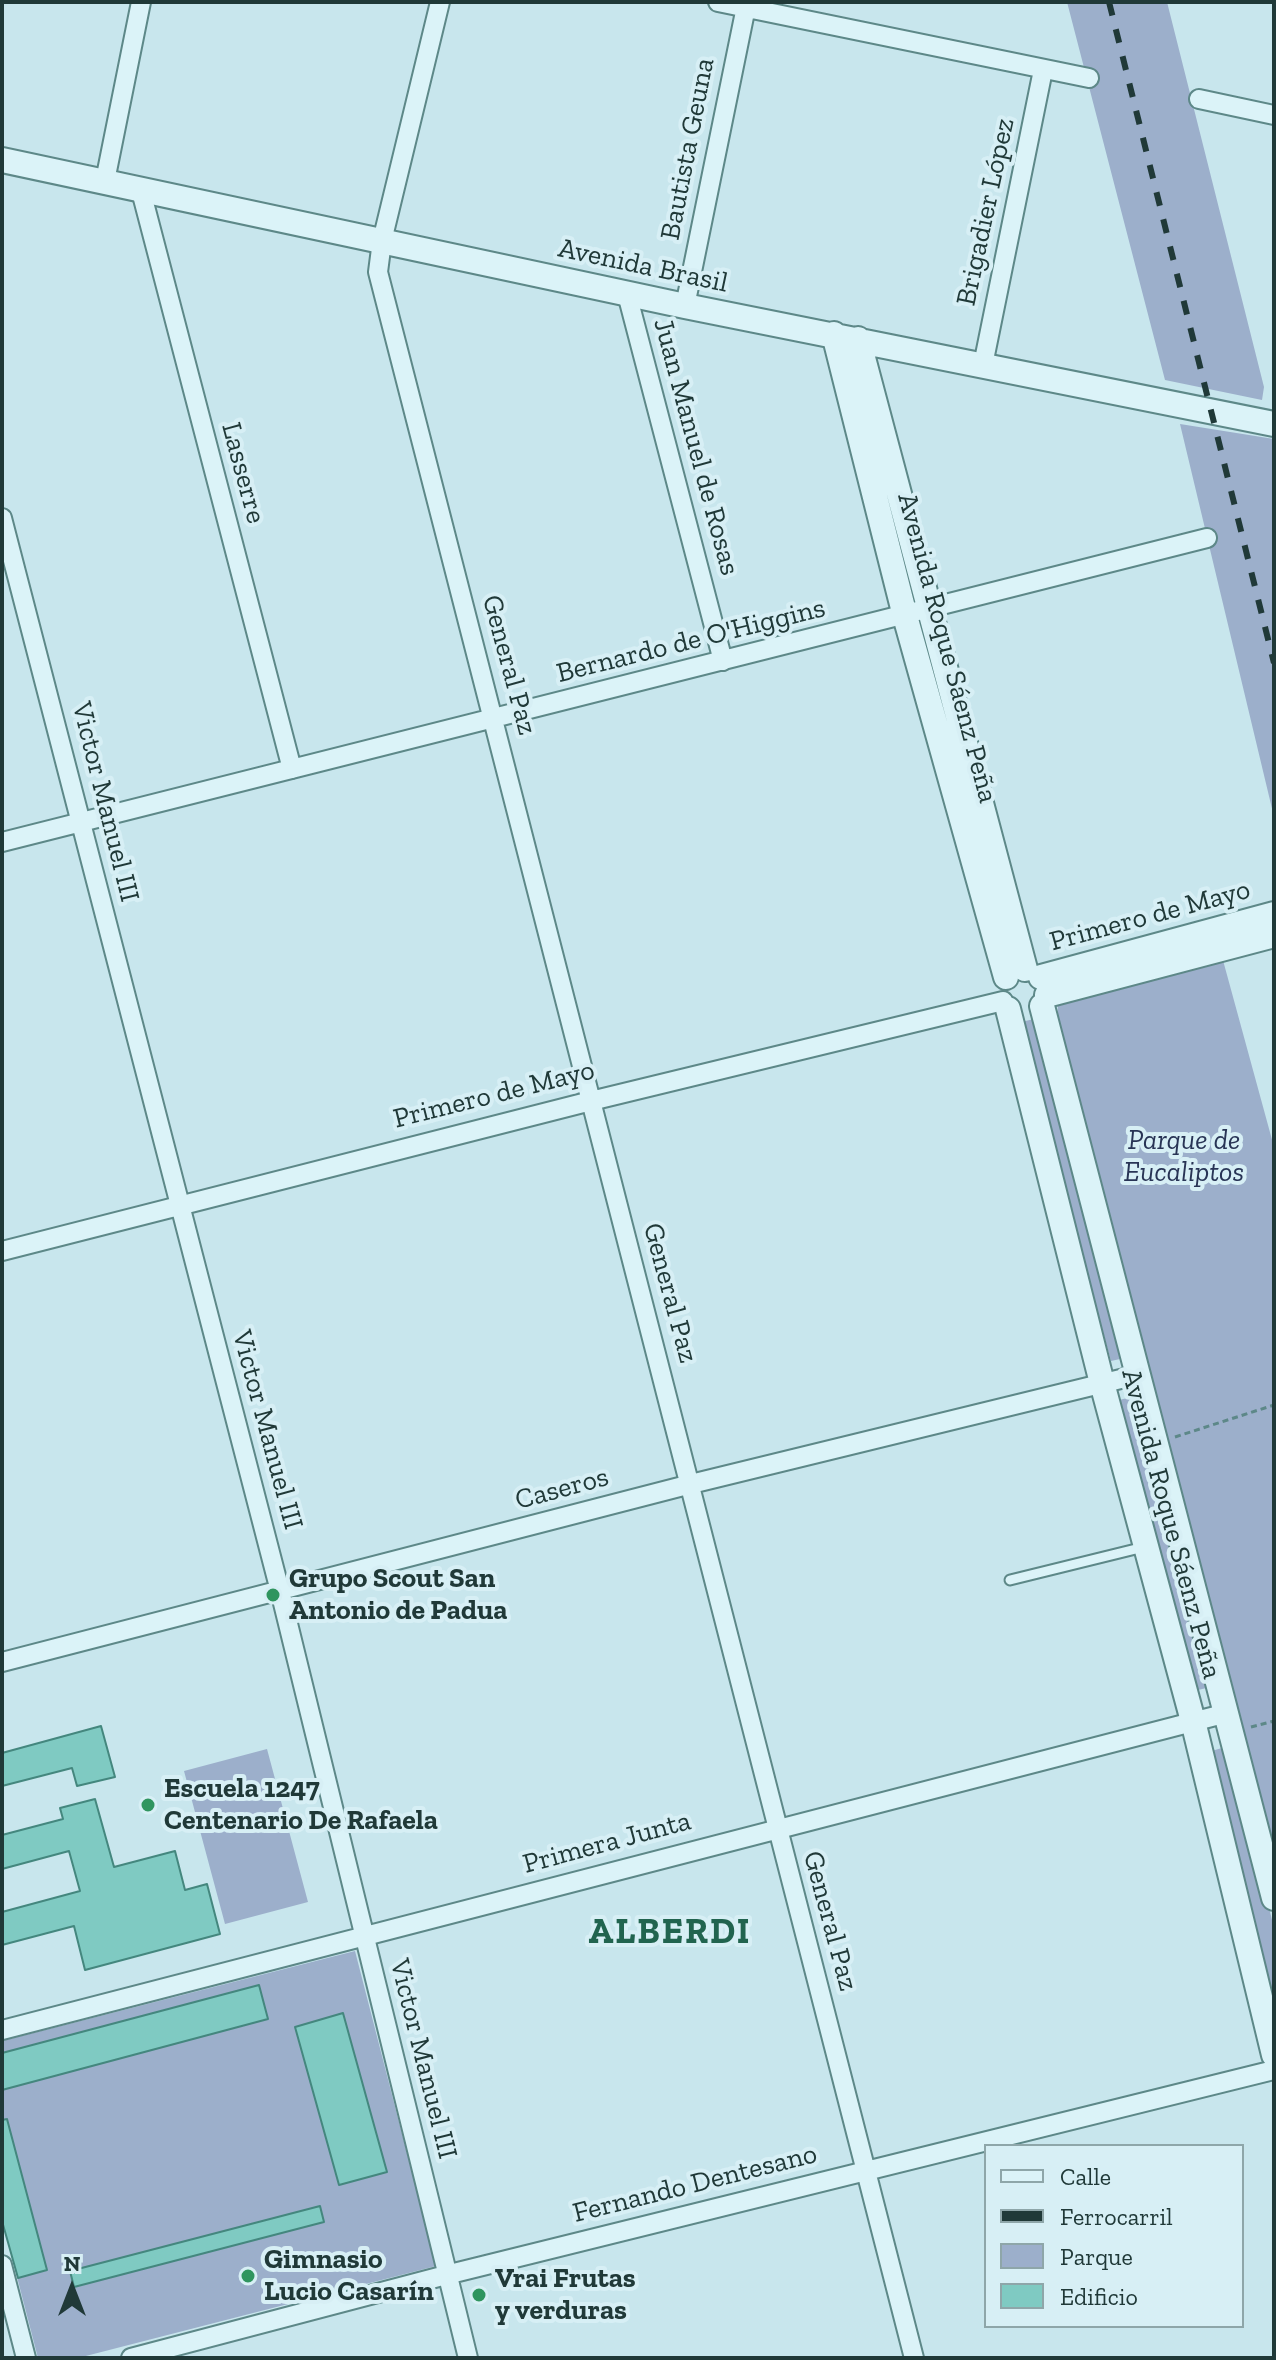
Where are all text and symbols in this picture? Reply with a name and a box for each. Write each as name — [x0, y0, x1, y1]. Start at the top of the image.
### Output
street label: Bautista Geuna — [654, 55, 722, 243]
street label: Brigadier López — [950, 115, 1022, 309]
street label: Avenida Brasil — [555, 232, 731, 300]
street label: Juan Manuel de Rosas — [646, 315, 746, 579]
street label: Lasserre — [213, 419, 273, 527]
street label: Avenida Roque Sáenz Peña — [889, 489, 1005, 807]
street label: General Paz — [474, 591, 544, 739]
street label: Bernardo de O'Higgins — [553, 591, 829, 691]
street label: Victor Manuel III — [64, 699, 146, 905]
street label: Primero de Mayo — [1046, 873, 1254, 959]
street label: Primero de Mayo — [390, 1054, 598, 1136]
park label: Parque de Eucaliptos — [1124, 1124, 1244, 1190]
street label: General Paz — [635, 1219, 705, 1367]
street label: Victor Manuel III — [224, 1327, 310, 1533]
street label: Avenida Roque Sáenz Peña — [1113, 1365, 1229, 1683]
street label: Caseros — [512, 1460, 612, 1518]
place label: Grupo Scout San Antonio de Padua — [289, 1562, 507, 1628]
marker: Grupo Scout San Antonio de Padua — [264, 1586, 282, 1604]
place label: Escuela 1247 Centenario De Rafaela — [164, 1772, 438, 1838]
marker: Escuela 1247 Centenario De Rafaela — [139, 1796, 157, 1814]
street label: Primera Junta — [519, 1804, 695, 1882]
street label: General Paz — [795, 1847, 865, 1995]
district label: ALBERDI — [589, 1911, 751, 1955]
street label: Victor Manuel III — [382, 1956, 464, 2162]
street label: Fernando Dentesano — [569, 2137, 821, 2231]
legend — [984, 2144, 1244, 2328]
text: Calle — [1060, 2162, 1111, 2191]
text: Ferrocarril — [1060, 2202, 1173, 2231]
text: Parque — [1060, 2242, 1133, 2271]
place label: Gimnasio Lucio Casarín — [264, 2243, 434, 2309]
north arrow — [32, 2248, 112, 2328]
text: N — [64, 2250, 80, 2277]
place label: Vrai Frutas y verduras — [495, 2262, 636, 2328]
marker: Gimnasio Lucio Casarín — [239, 2267, 257, 2285]
text: Edificio — [1060, 2282, 1138, 2311]
marker: Vrai Frutas y verduras — [470, 2286, 488, 2304]

